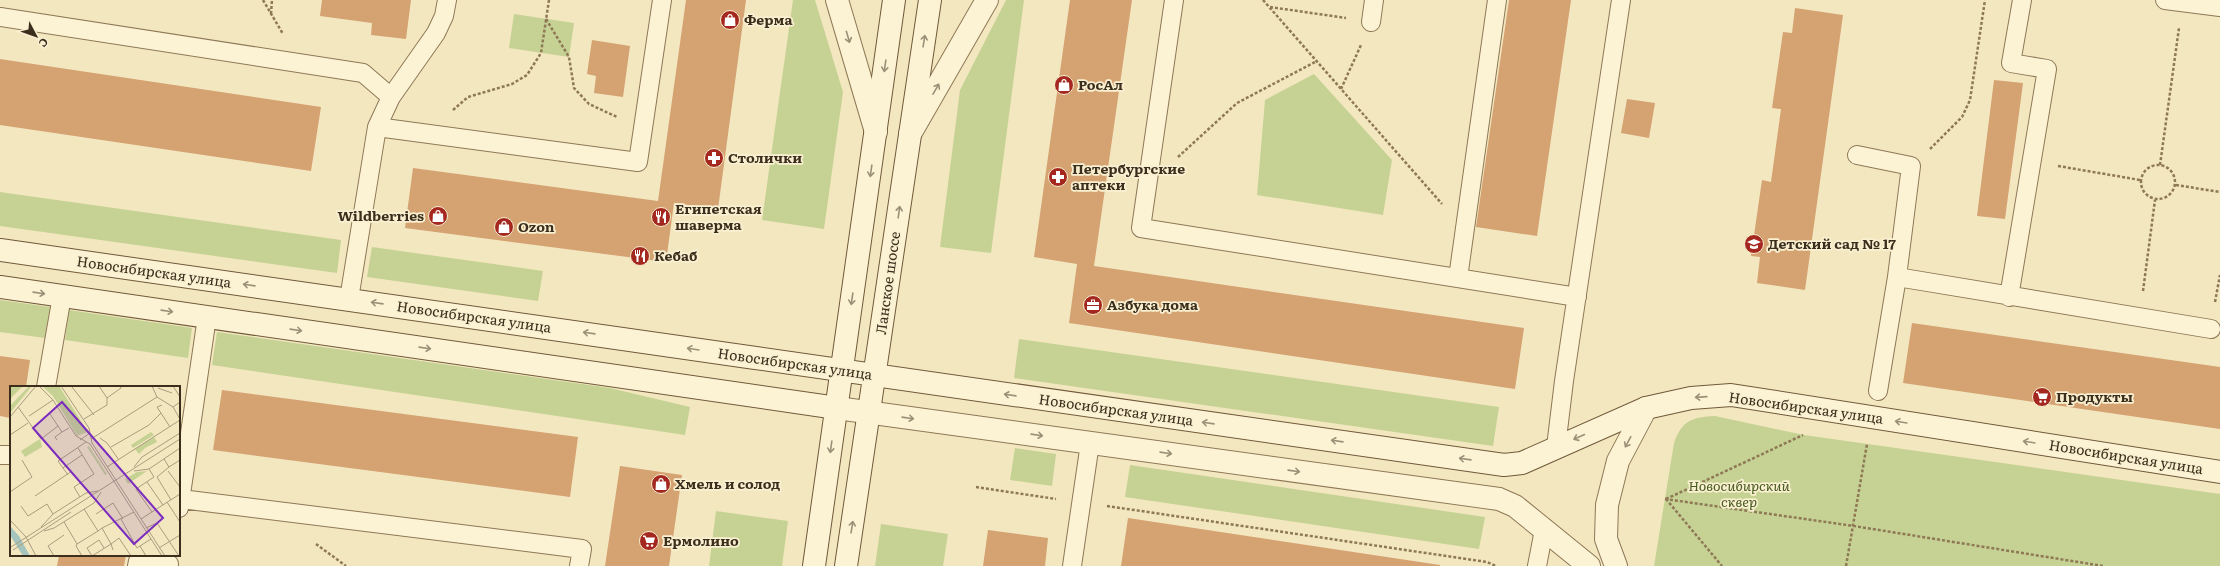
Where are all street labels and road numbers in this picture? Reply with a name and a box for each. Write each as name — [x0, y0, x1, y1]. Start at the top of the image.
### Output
street label: Ланское шоссе — [870, 230, 904, 336]
street label: Новосибирская улица — [76, 250, 233, 292]
street label: Новосибирская улица — [396, 295, 553, 337]
street label: Новосибирская улица — [717, 342, 874, 384]
street label: Новосибирская улица — [1728, 386, 1885, 428]
street label: Новосибирская улица — [1038, 388, 1195, 430]
street label: Новосибирская улица — [2048, 434, 2205, 478]

